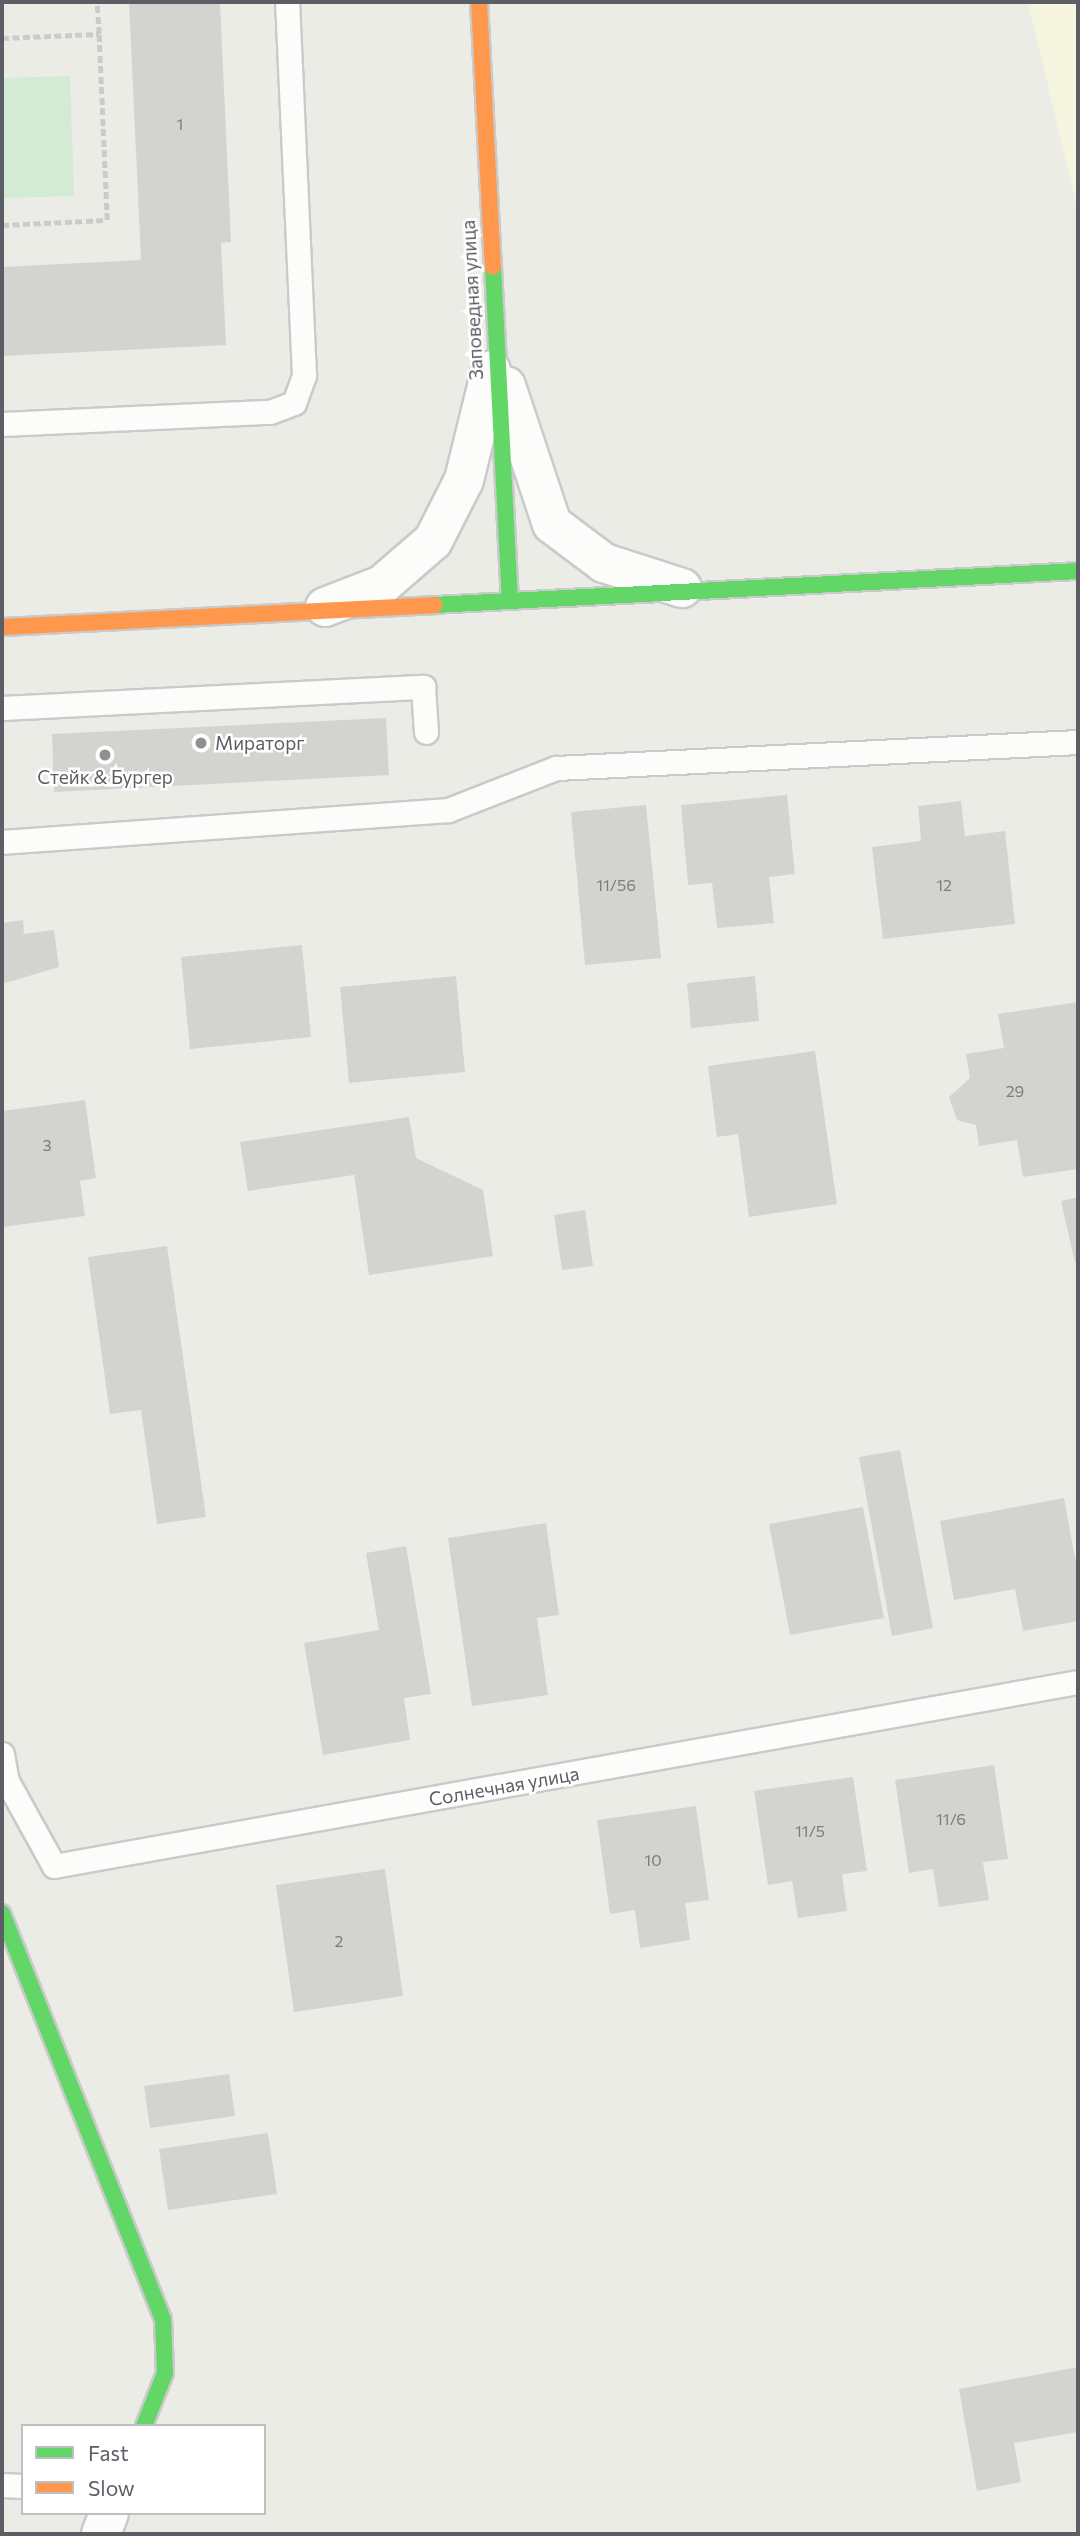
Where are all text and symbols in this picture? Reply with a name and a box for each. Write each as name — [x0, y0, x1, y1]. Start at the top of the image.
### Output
house number: 1 — [177, 114, 183, 134]
street label: Заповедная улица — [456, 219, 488, 381]
place label: Мираторг — [215, 732, 305, 754]
marker: Мираторг — [193, 735, 209, 751]
marker: Стейк & Бургер — [97, 747, 113, 763]
place label: Стейк & Бургер — [37, 766, 173, 788]
house number: 11/56 — [596, 875, 636, 895]
house number: 12 — [936, 875, 952, 895]
house number: 29 — [1006, 1081, 1024, 1101]
house number: 3 — [42, 1135, 52, 1155]
street label: Солнечная улица — [427, 1762, 581, 1810]
house number: 11/6 — [936, 1809, 966, 1829]
house number: 11/5 — [795, 1821, 825, 1841]
house number: 10 — [644, 1850, 662, 1870]
house number: 2 — [335, 1931, 343, 1951]
legend — [21, 2424, 266, 2515]
text: Fast — [88, 2440, 129, 2465]
text: Slow — [88, 2475, 135, 2500]

